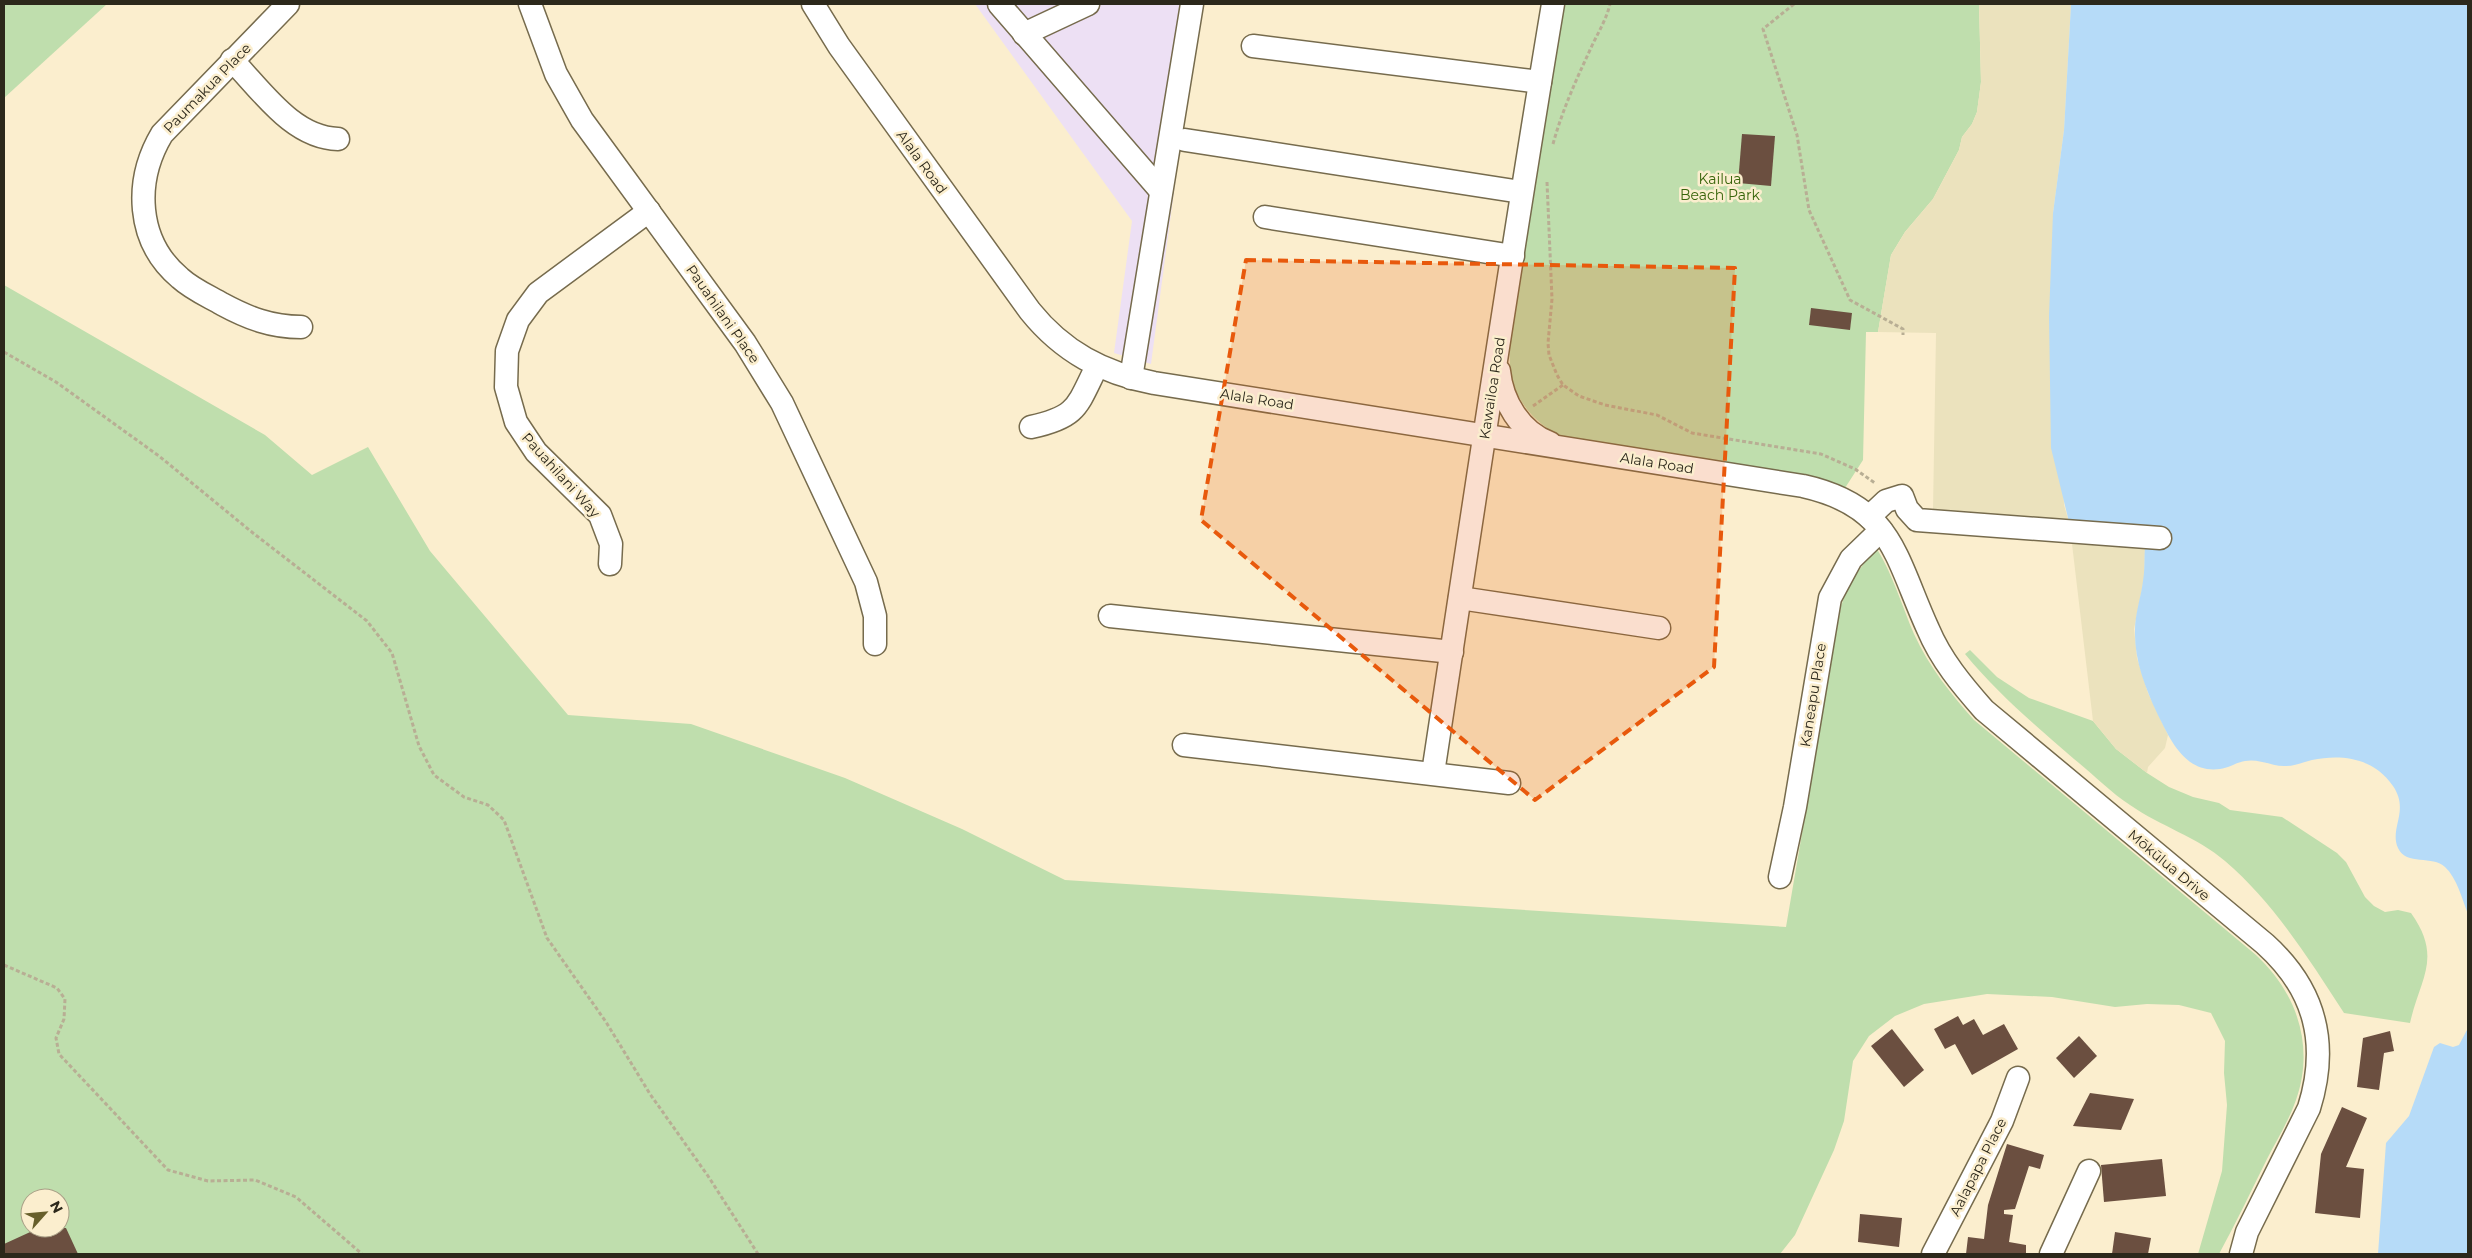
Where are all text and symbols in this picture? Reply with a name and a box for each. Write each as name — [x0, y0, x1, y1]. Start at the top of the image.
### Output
street label: Paumakua Place — [159, 39, 255, 137]
street label: Alala Road — [893, 127, 951, 197]
park label: Kailua Beach Park — [1680, 170, 1761, 204]
street label: Pauahilani Place — [682, 261, 764, 367]
street label: Kawailoa Road — [1475, 336, 1509, 440]
street label: Alala Road — [1219, 384, 1295, 414]
street label: Pauahilani Way — [518, 429, 604, 522]
street label: Alala Road — [1619, 448, 1695, 478]
street label: Kaneapu Place — [1796, 642, 1830, 748]
street label: Mōkūlua Drive — [2124, 825, 2214, 905]
street label: Aalapapa Place — [1946, 1115, 2010, 1219]
north arrow — [20, 1188, 70, 1238]
text: N — [46, 1198, 67, 1216]

